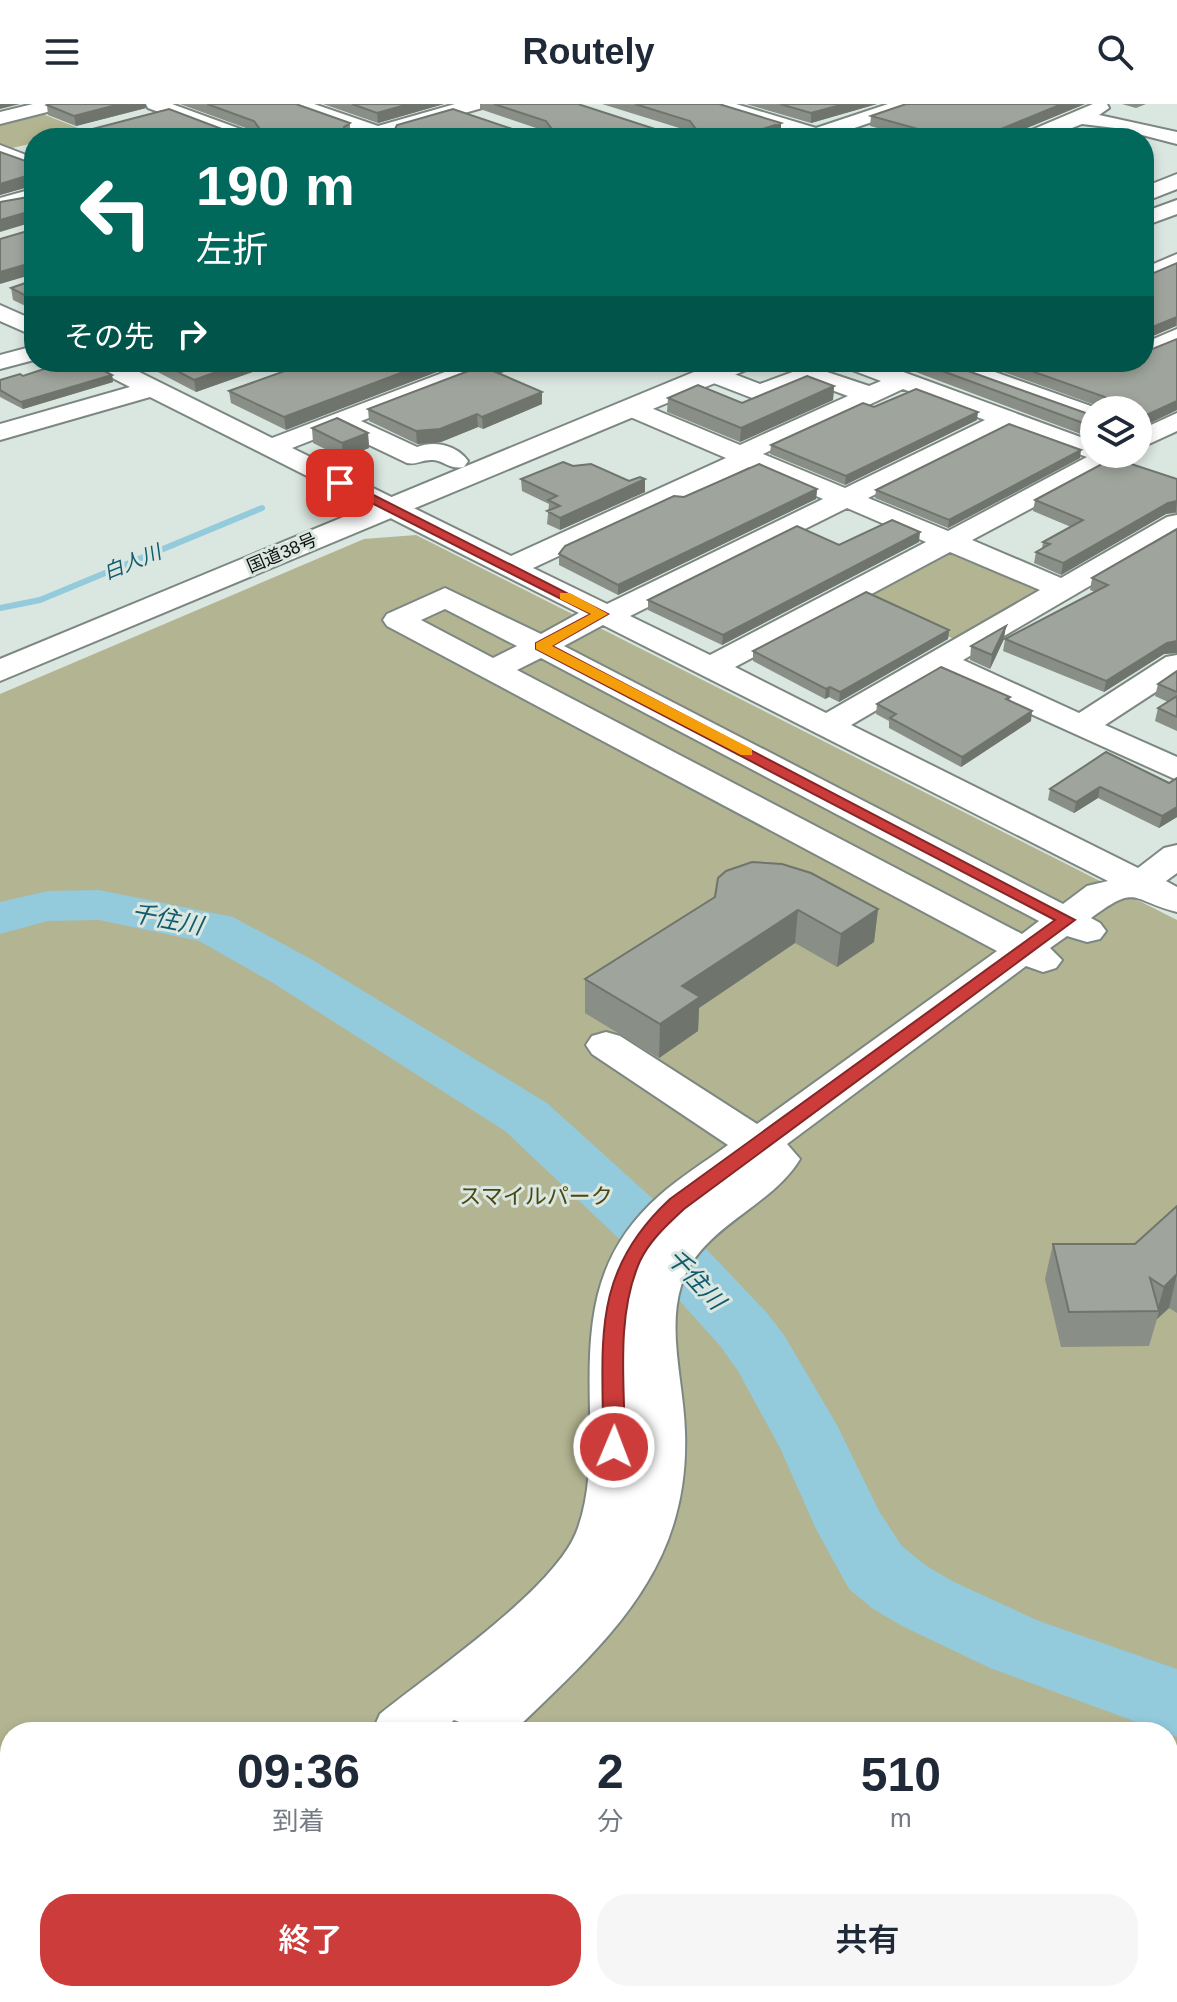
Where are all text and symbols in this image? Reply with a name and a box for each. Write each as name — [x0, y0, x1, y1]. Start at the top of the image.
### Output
icon: menu — [40, 30, 84, 74]
icon: search — [1093, 30, 1137, 74]
text: Routely — [522, 31, 655, 72]
text: 190 m — [196, 154, 355, 217]
icon: left — [64, 160, 168, 264]
text: 左折 — [196, 229, 268, 270]
icon: right — [170, 312, 214, 356]
text: その先 — [64, 320, 154, 353]
map controls — [1080, 396, 1152, 468]
button: layers — [1080, 396, 1152, 468]
pin — [306, 449, 374, 517]
icon: arrive — [318, 461, 362, 505]
street label: 国道38号 — [244, 529, 320, 577]
water label: 白人川 — [100, 540, 166, 583]
water label: 千住川 — [129, 899, 208, 940]
park label: スマイルパーク — [459, 1184, 613, 1209]
water label: 千住川 — [662, 1243, 732, 1317]
position arrow — [572, 1405, 656, 1489]
text: 09:36 — [237, 1745, 360, 1798]
text: 2 — [597, 1745, 624, 1798]
text: 510 — [861, 1748, 941, 1801]
text: m — [890, 1803, 912, 1833]
text: 到着 — [272, 1806, 325, 1836]
text: 分 — [597, 1806, 623, 1836]
button: 終了 — [40, 1894, 581, 1986]
button: 共有 — [597, 1894, 1138, 1986]

